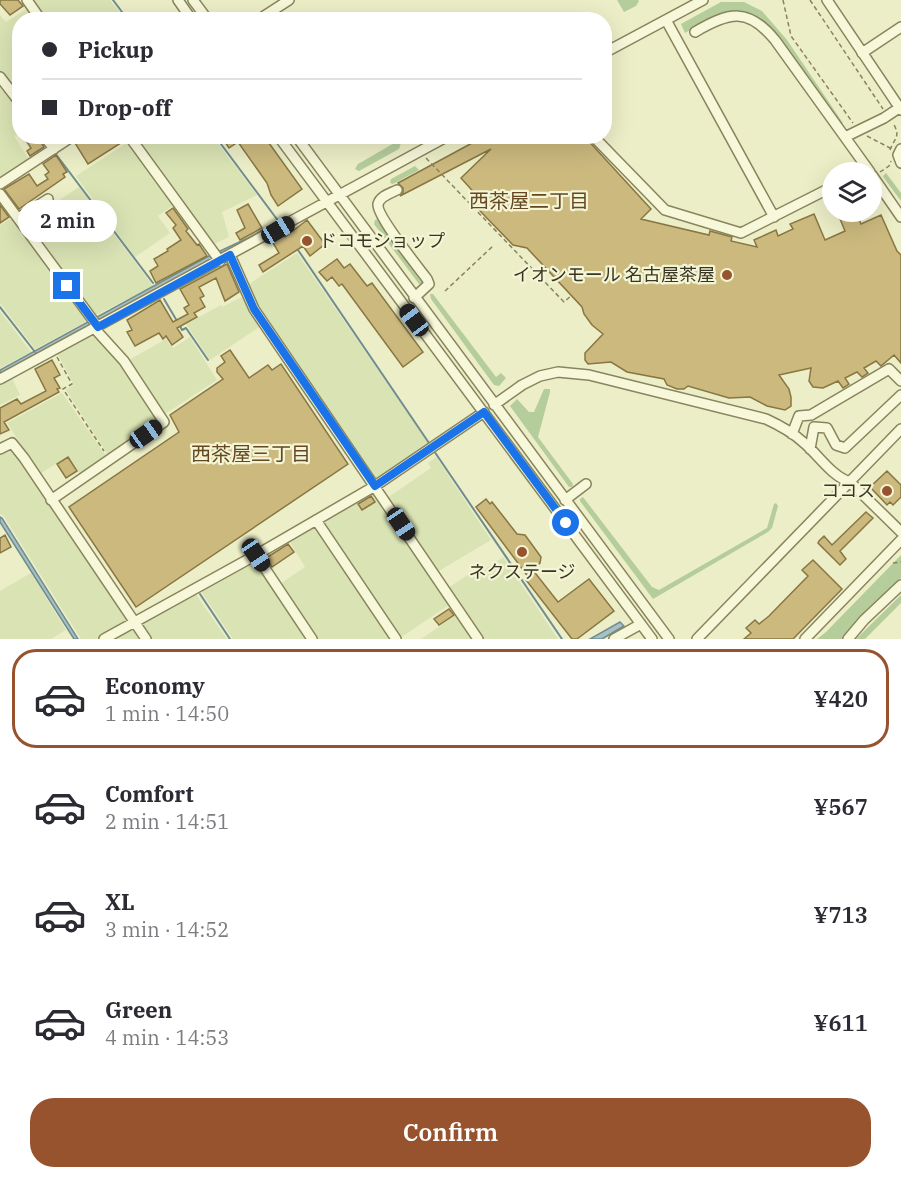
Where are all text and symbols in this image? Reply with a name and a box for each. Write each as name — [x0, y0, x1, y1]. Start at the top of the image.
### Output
text: Pickup — [78, 35, 154, 64]
text: Drop-off — [78, 93, 172, 122]
map controls — [822, 162, 882, 222]
button: layers — [822, 162, 882, 222]
district label: 西茶屋二丁目 — [469, 187, 589, 214]
callout: 2 min — [17, 199, 116, 241]
text: 2 min — [40, 207, 95, 234]
car — [258, 213, 298, 247]
place label: ドコモショップ — [319, 229, 445, 252]
marker: ドコモショップ — [300, 234, 314, 248]
place label: イオンモール 名古屋茶屋 — [513, 263, 715, 286]
marker: イオンモール 名古屋茶屋 — [720, 268, 734, 282]
route end — [53, 272, 80, 299]
car — [396, 300, 432, 340]
car — [126, 416, 166, 452]
district label: 西茶屋三丁目 — [191, 440, 311, 467]
place label: ココス — [821, 479, 875, 502]
marker: ココス — [880, 484, 894, 498]
car — [383, 504, 419, 544]
route start — [552, 509, 579, 536]
car — [238, 535, 274, 575]
marker: ネクステージ — [515, 545, 529, 559]
place label: ネクステージ — [468, 560, 576, 583]
text: Economy — [105, 671, 205, 700]
icon: car — [33, 672, 87, 726]
text: ¥420 — [814, 684, 868, 713]
text: 1 min · 14:50 — [105, 700, 229, 727]
text: Comfort — [105, 779, 194, 808]
icon: car — [33, 780, 87, 834]
text: ¥567 — [814, 792, 868, 821]
text: 2 min · 14:51 — [105, 808, 229, 835]
text: XL — [105, 887, 135, 916]
icon: car — [33, 888, 87, 942]
text: ¥713 — [814, 900, 868, 929]
text: 3 min · 14:52 — [105, 916, 229, 943]
text: Green — [105, 995, 172, 1024]
icon: car — [33, 996, 87, 1050]
text: ¥611 — [814, 1008, 868, 1037]
text: 4 min · 14:53 — [105, 1024, 229, 1051]
button: Confirm — [30, 1098, 871, 1167]

